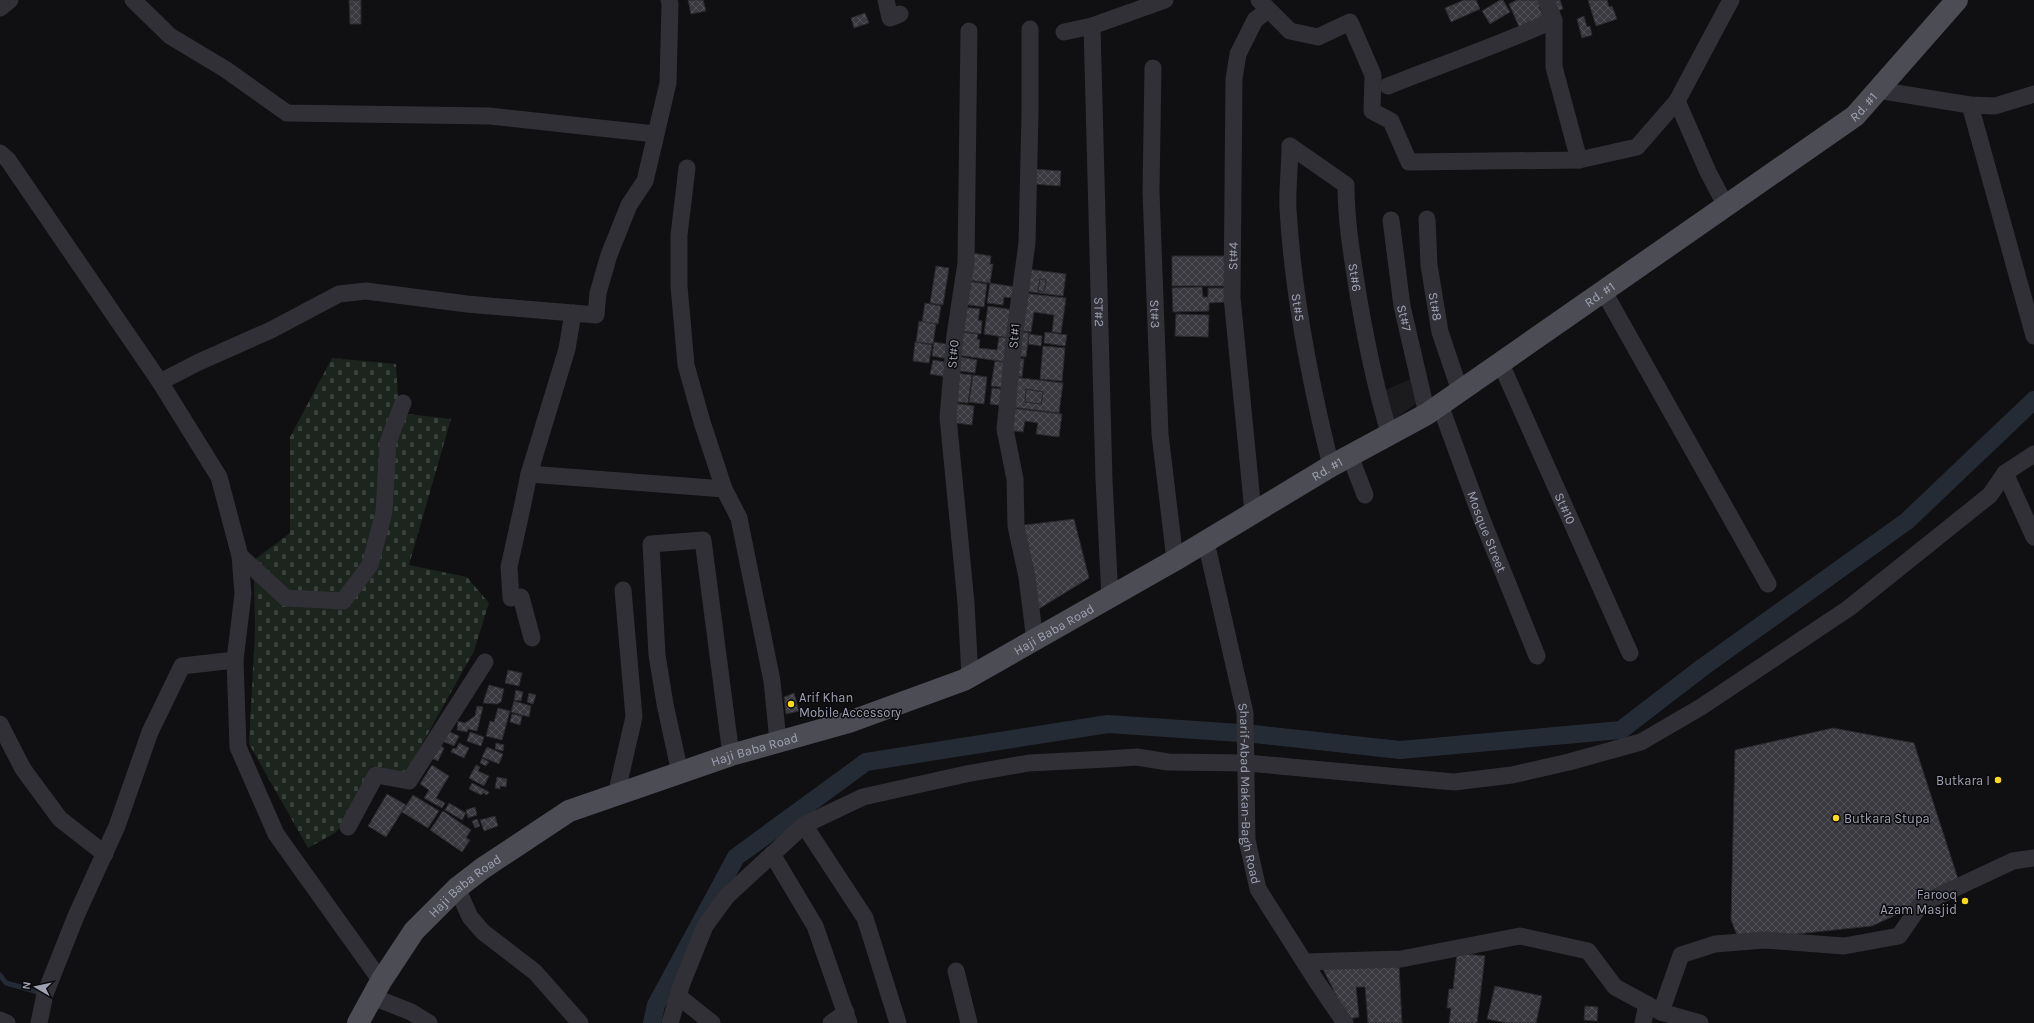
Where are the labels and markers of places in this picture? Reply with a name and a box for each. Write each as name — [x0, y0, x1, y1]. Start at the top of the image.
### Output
place label: Arif Khan Mobile Accessory — [799, 690, 901, 720]
marker: Arif Khan Mobile Accessory — [786, 699, 796, 709]
place label: Butkara I — [1936, 773, 1990, 788]
marker: Butkara I — [1993, 775, 2003, 785]
place label: Butkara Stupa — [1844, 811, 1930, 826]
marker: Butkara Stupa — [1831, 813, 1841, 823]
place label: Farooq Azam Masjid — [1880, 887, 1957, 917]
marker: Farooq Azam Masjid — [1960, 896, 1970, 906]

